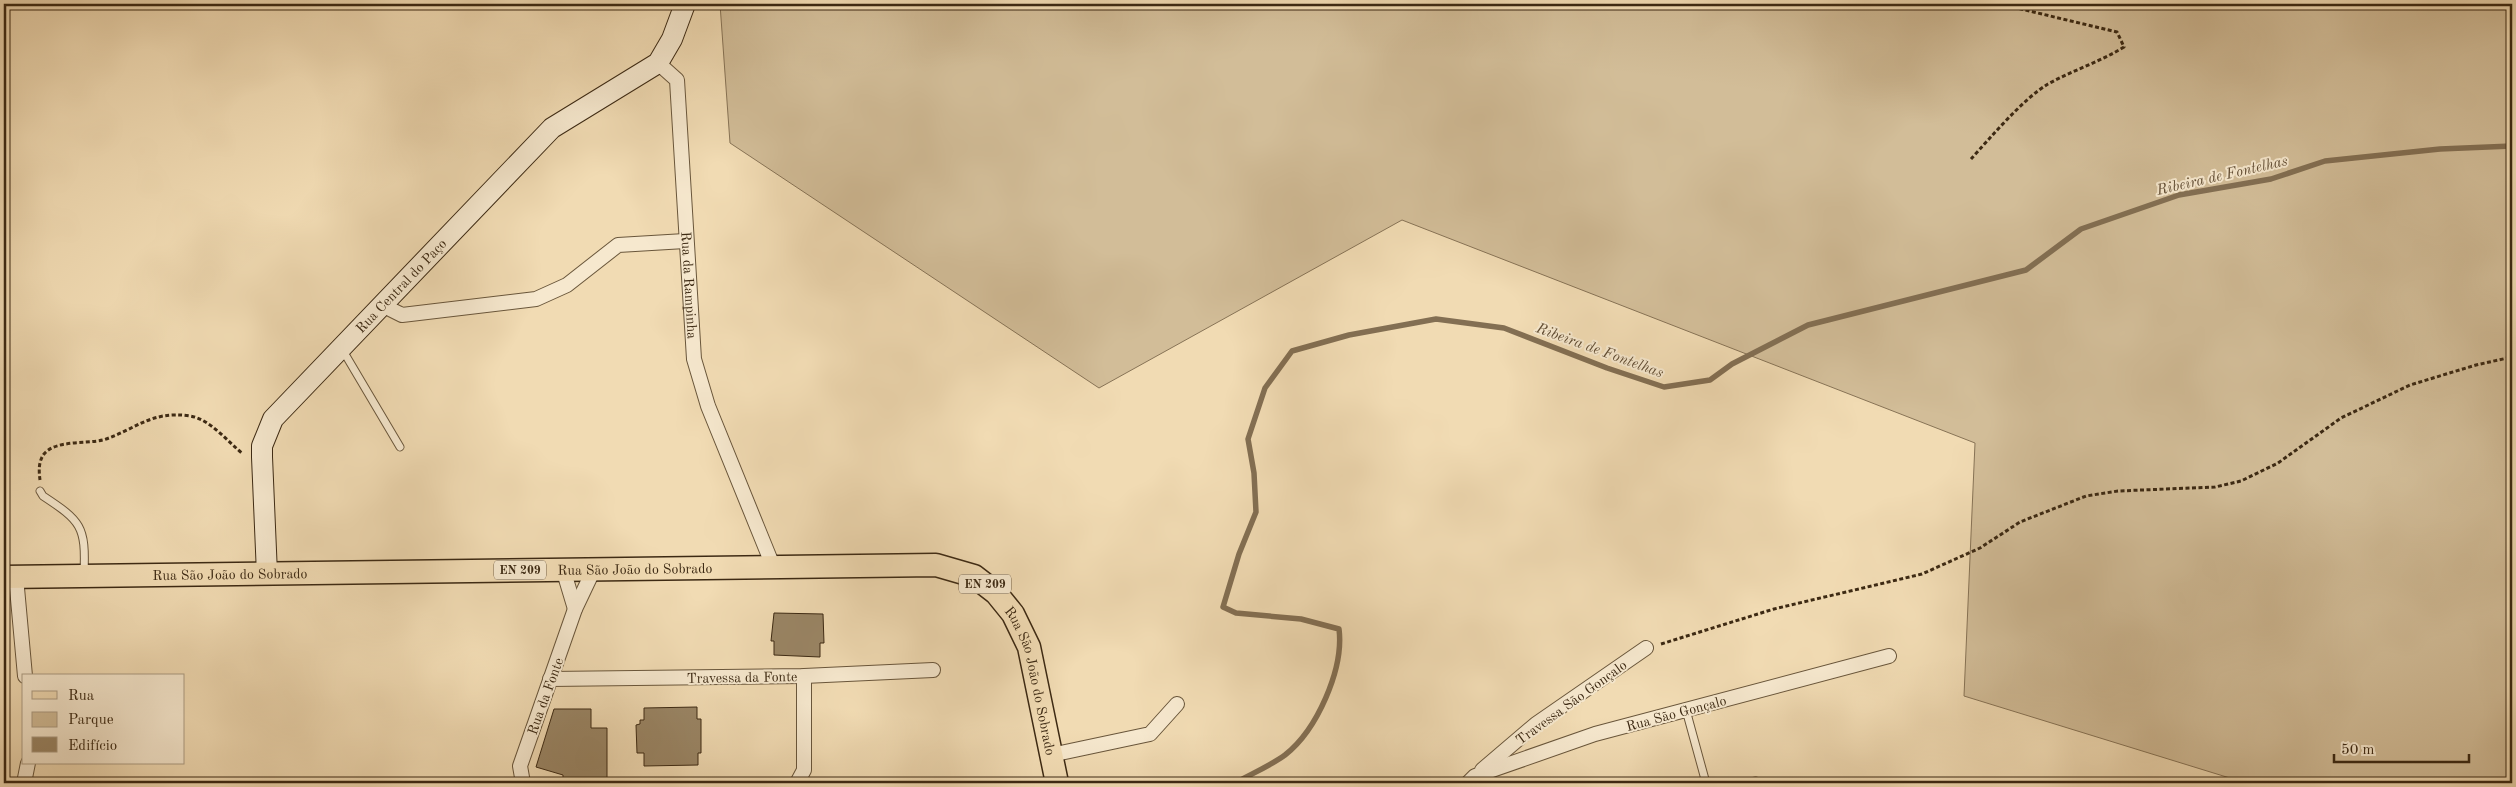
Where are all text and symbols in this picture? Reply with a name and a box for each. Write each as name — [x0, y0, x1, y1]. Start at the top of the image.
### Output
water label: Ribeira de Fontelhas — [2154, 154, 2289, 199]
street label: Rua da Rampinha — [678, 231, 699, 339]
street label: Rua Central do Paço — [354, 237, 450, 336]
water label: Ribeira de Fontelhas — [1533, 321, 1665, 381]
road number: EN 209 — [494, 560, 546, 580]
street label: Rua São João do Sobrado — [557, 562, 713, 578]
street label: Rua São João do Sobrado — [152, 567, 308, 583]
road number: EN 209 — [959, 574, 1011, 594]
street label: Rua São João do Sobrado — [1002, 604, 1057, 757]
street label: Rua da Fonte — [526, 656, 566, 737]
street label: Travessa São Gonçalo — [1514, 658, 1630, 748]
street label: Travessa da Fonte — [686, 670, 798, 686]
legend — [22, 674, 185, 764]
text: Rua — [68, 689, 95, 704]
street label: Rua São Gonçalo — [1625, 694, 1728, 734]
text: Parque — [68, 713, 114, 728]
scale bar — [2334, 732, 2468, 764]
text: Edifício — [68, 739, 117, 754]
text: 50 m — [2341, 743, 2375, 758]

